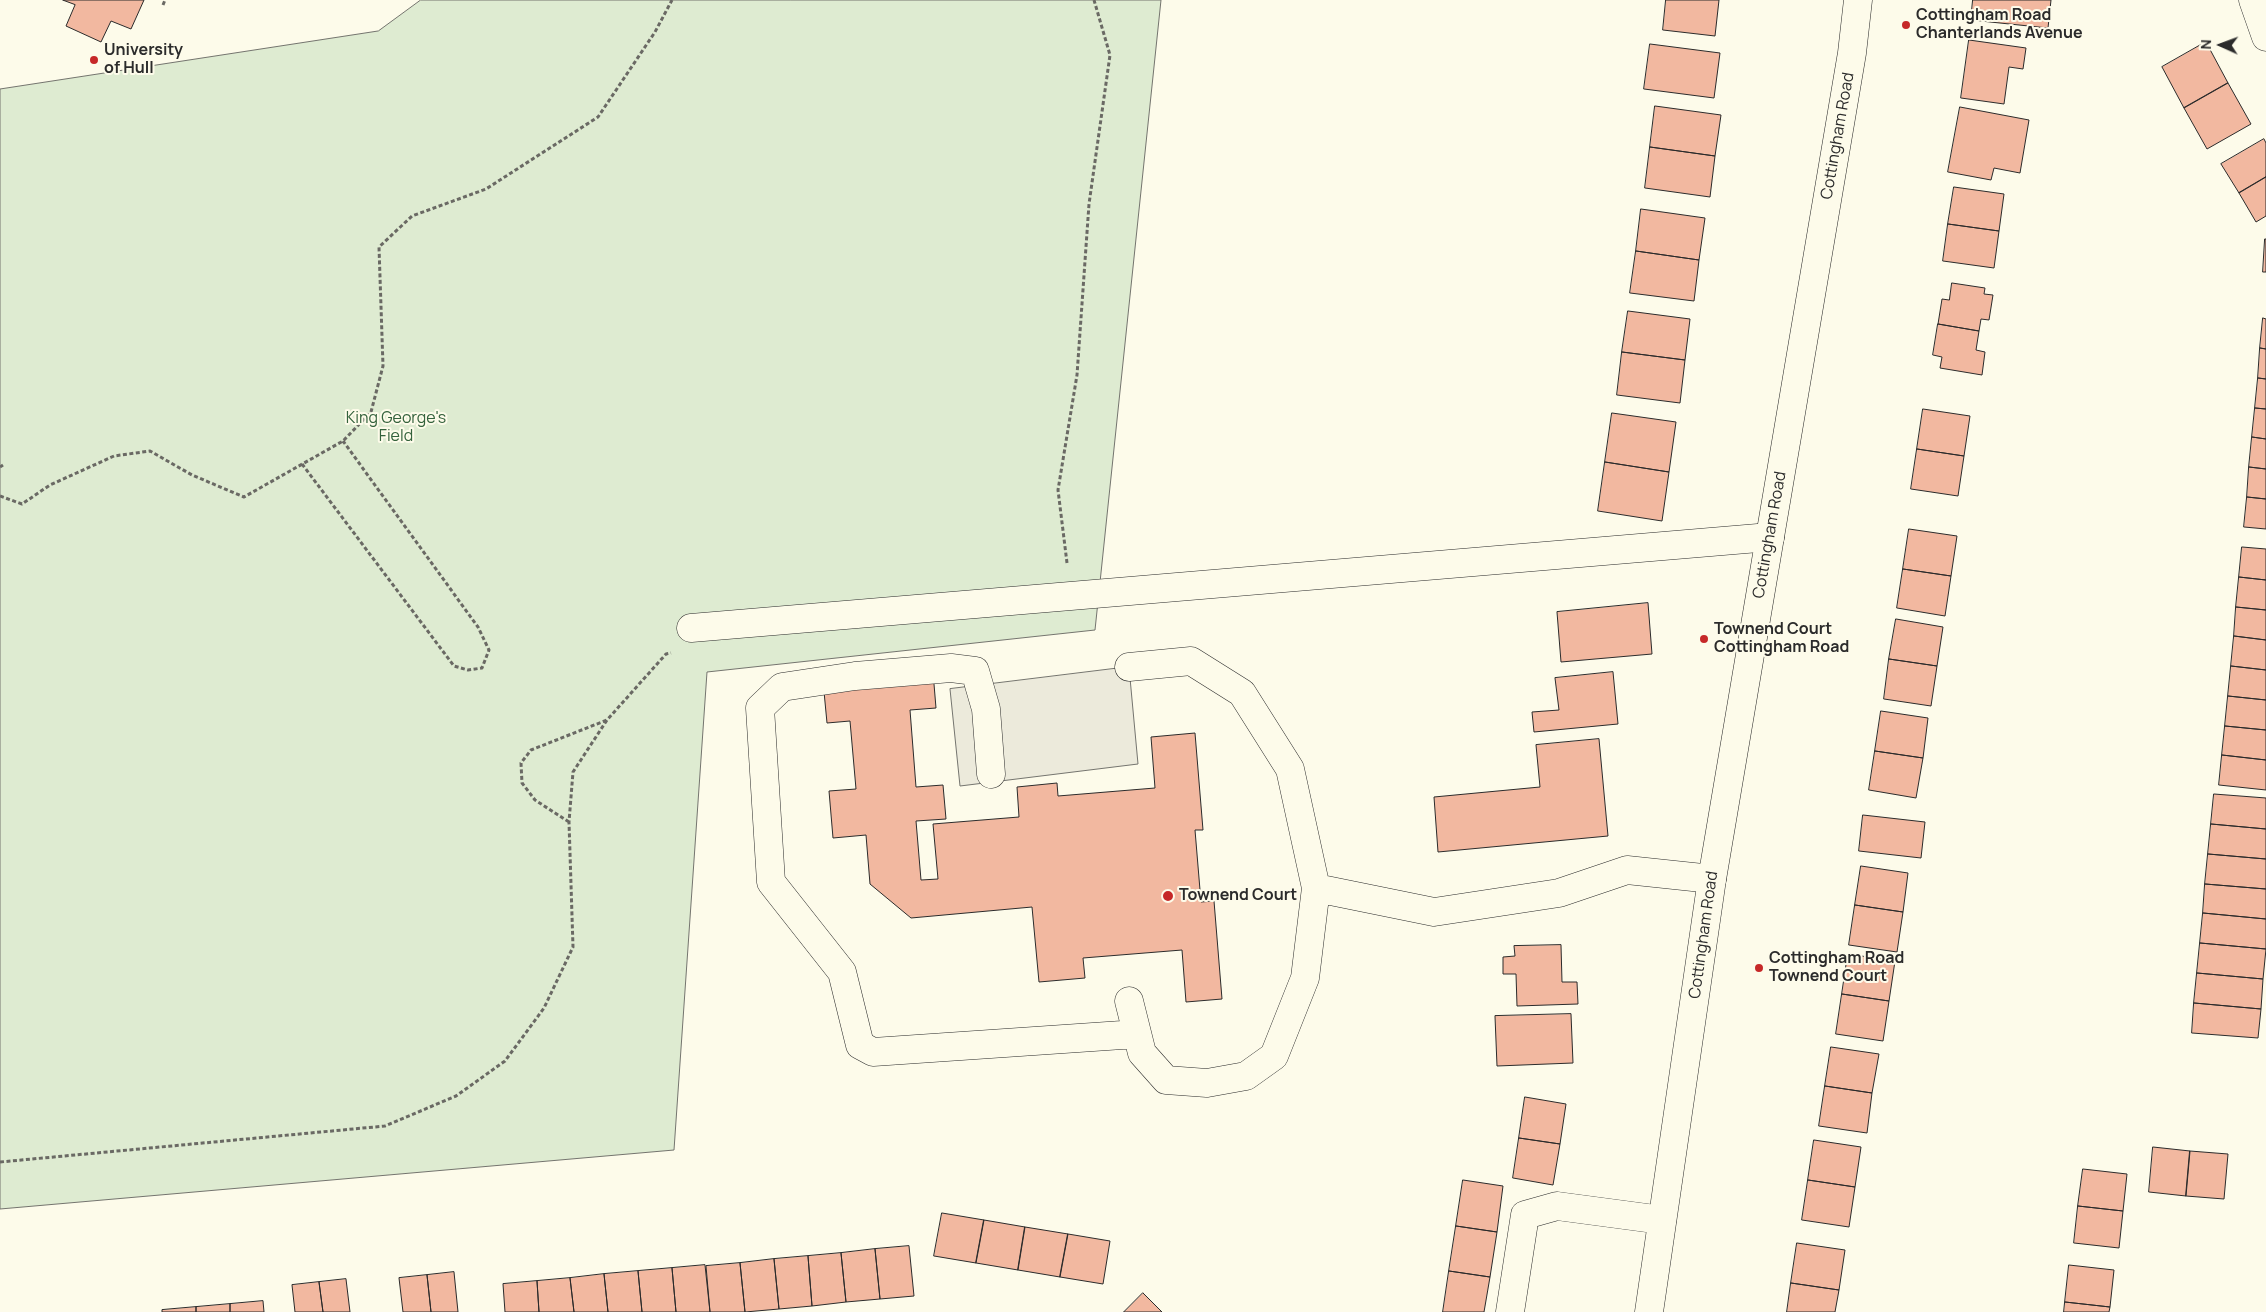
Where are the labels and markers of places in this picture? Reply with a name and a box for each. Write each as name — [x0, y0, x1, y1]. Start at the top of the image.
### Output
place label: Cottingham Road Chanterlands Avenue — [1916, 6, 2083, 44]
marker: Cottingham Road Chanterlands Avenue — [1900, 19, 1912, 31]
place label: University of Hull — [104, 41, 183, 79]
marker: University of Hull — [88, 54, 100, 66]
place label: Townend Court Cottingham Road — [1714, 620, 1849, 658]
marker: Townend Court Cottingham Road — [1698, 633, 1710, 645]
place label: Townend Court — [1179, 886, 1297, 906]
marker: Townend Court — [1161, 889, 1175, 903]
place label: Cottingham Road Townend Court — [1769, 949, 1904, 987]
marker: Cottingham Road Townend Court — [1753, 962, 1765, 974]

